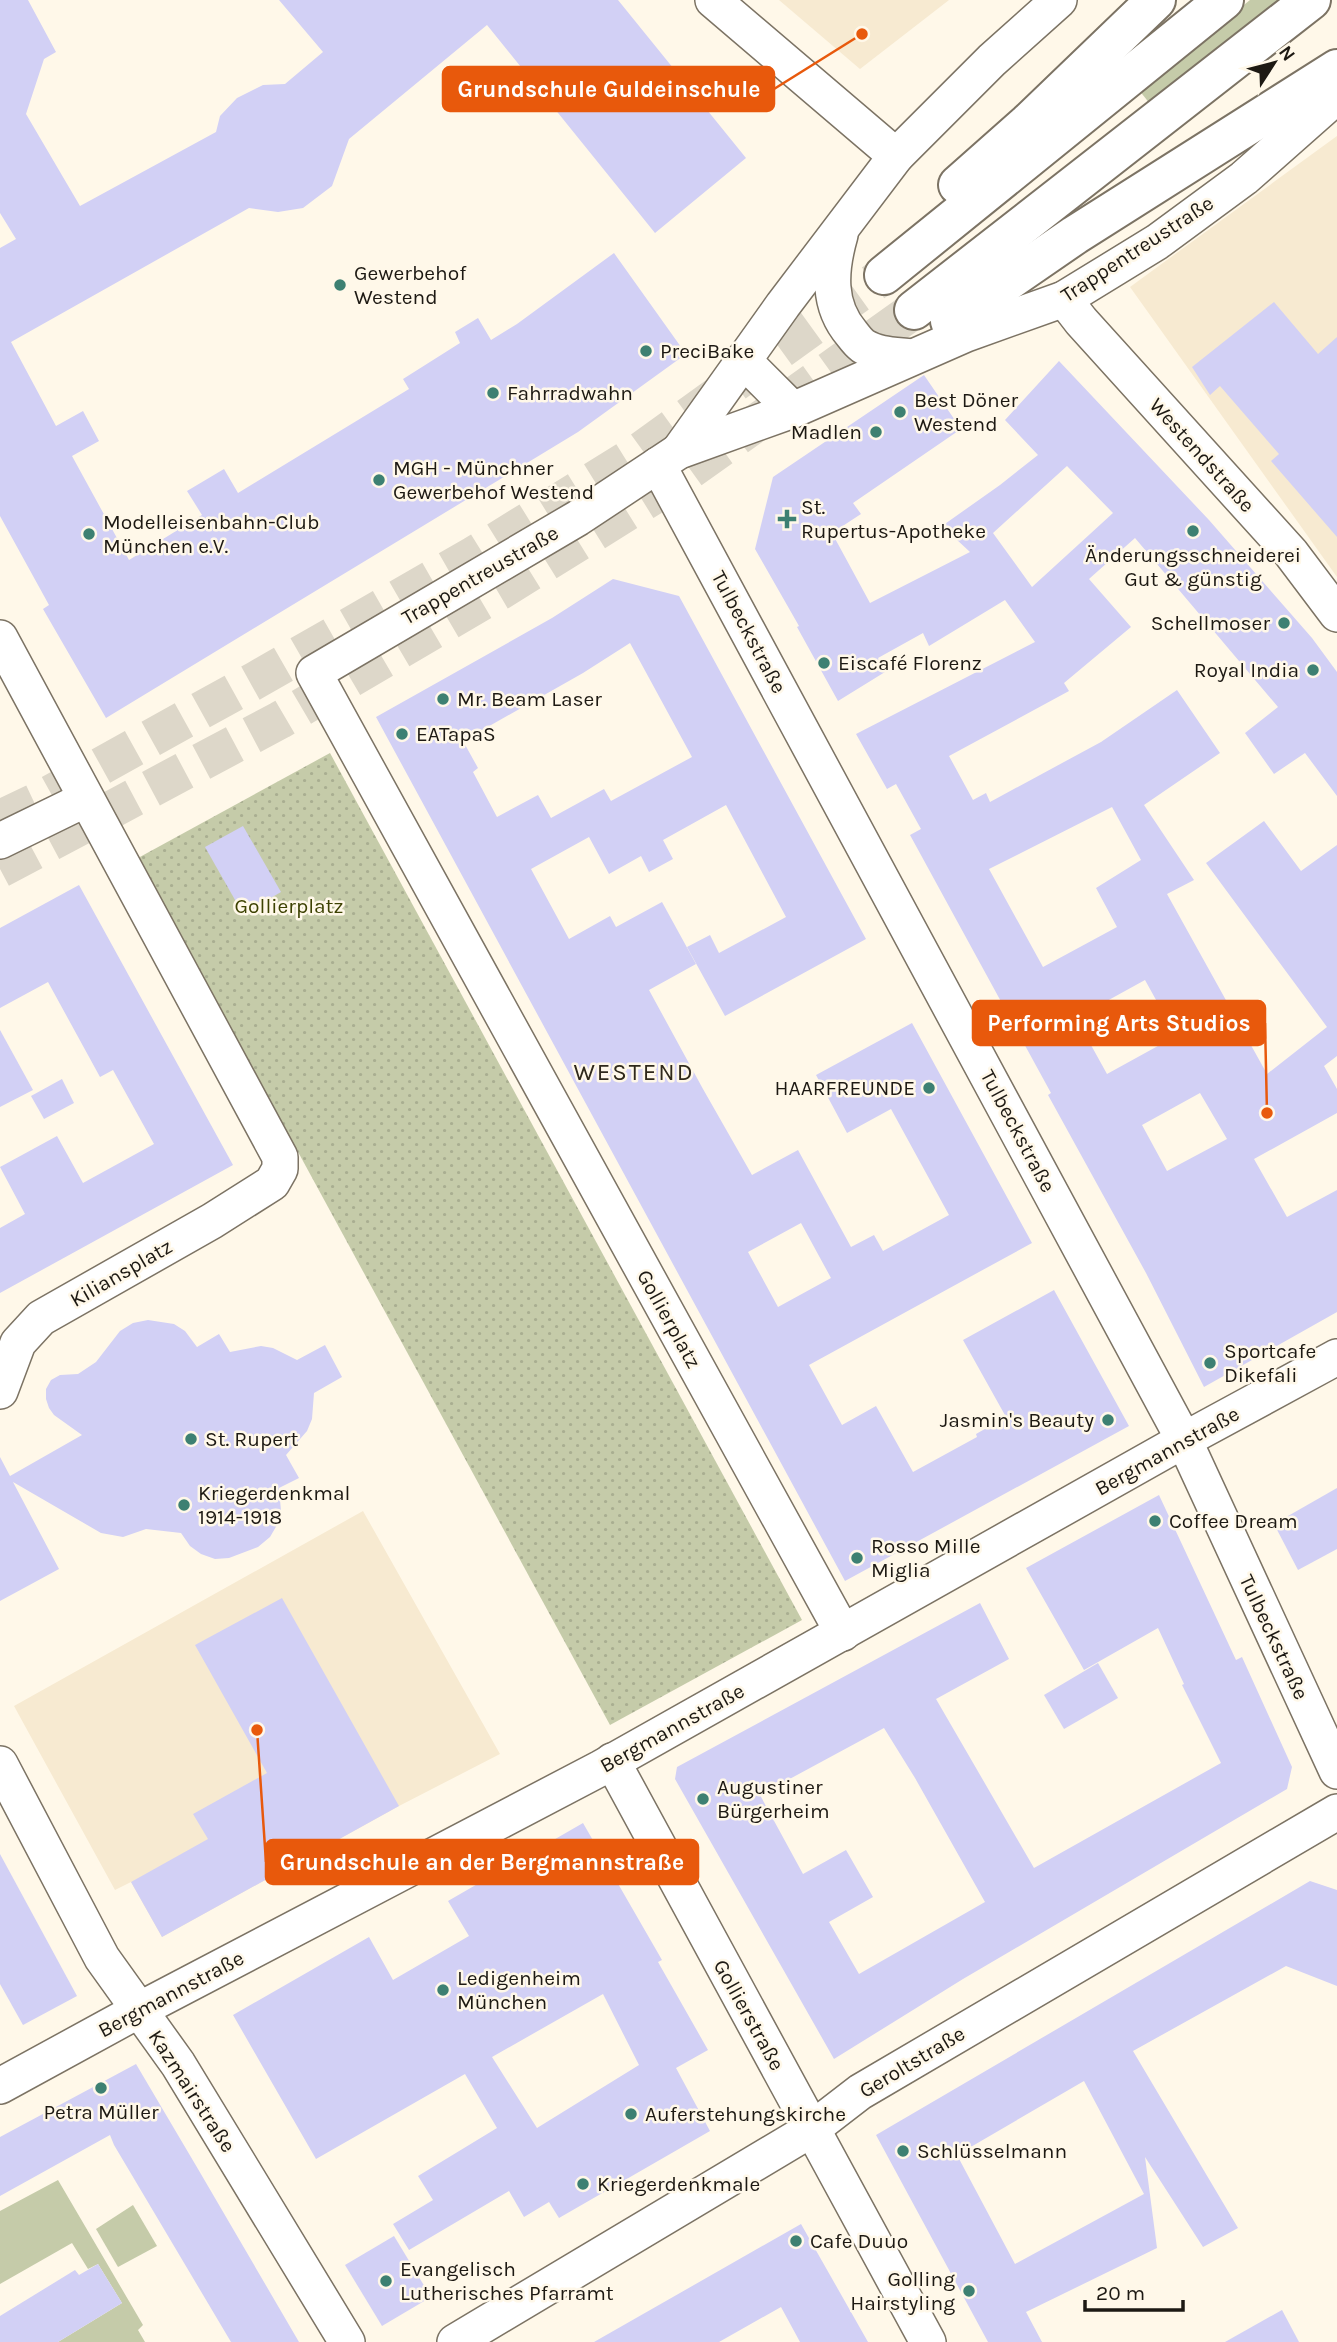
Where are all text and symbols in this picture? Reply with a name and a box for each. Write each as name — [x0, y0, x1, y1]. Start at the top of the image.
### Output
north arrow — [1239, 28, 1309, 98]
text: N — [1274, 42, 1300, 66]
callout: Grundschule Guldeinschule — [443, 67, 774, 111]
text: Grundschule Guldeinschule — [458, 76, 760, 103]
street label: Trappentreustraße — [1056, 191, 1218, 307]
place label: Gewerbehof Westend — [354, 261, 467, 309]
marker: Gewerbehof Westend — [332, 277, 348, 293]
place label: PreciBake — [660, 339, 754, 363]
marker: PreciBake — [638, 343, 654, 359]
place label: Fahrradwahn — [507, 381, 633, 405]
marker: Fahrradwahn — [485, 385, 501, 401]
place label: Best Döner Westend — [914, 388, 1019, 436]
street label: Westendstraße — [1144, 393, 1260, 517]
marker: Best Döner Westend — [892, 404, 908, 420]
place label: Madlen — [791, 420, 862, 444]
marker: Madlen — [868, 424, 884, 440]
place label: MGH - Münchner Gewerbehof Westend — [393, 456, 594, 504]
marker: MGH - Münchner Gewerbehof Westend — [371, 472, 387, 488]
place label: St. Rupertus-Apotheke — [801, 495, 986, 543]
place label: Modelleisenbahn-Club München e.V. — [103, 510, 319, 558]
marker: St. Rupertus-Apotheke — [779, 511, 795, 527]
street label: Trappentreustraße — [397, 520, 563, 630]
marker: Änderungsschneiderei Gut & günstig — [1185, 523, 1201, 539]
marker: Modelleisenbahn-Club München e.V. — [81, 526, 97, 542]
place label: Änderungsschneiderei Gut & günstig — [1085, 543, 1301, 591]
street label: Tulbeckstraße — [707, 567, 791, 697]
place label: Schellmoser — [1151, 611, 1270, 635]
marker: Schellmoser — [1276, 615, 1292, 631]
place label: Eiscafé Florenz — [838, 651, 982, 675]
marker: Eiscafé Florenz — [816, 655, 832, 671]
place label: Royal India — [1194, 658, 1299, 682]
marker: Royal India — [1305, 662, 1321, 678]
place label: Mr. Beam Laser — [457, 687, 602, 711]
marker: Mr. Beam Laser — [435, 691, 451, 707]
place label: EATapaS — [416, 722, 496, 746]
marker: EATapaS — [394, 726, 410, 742]
park label: Gollierplatz — [235, 894, 343, 918]
callout: Performing Arts Studios — [973, 1001, 1265, 1045]
text: Performing Arts Studios — [987, 1010, 1251, 1037]
district label: WESTEND — [573, 1058, 695, 1086]
street label: Tulbeckstraße — [976, 1066, 1060, 1196]
place label: HAARFREUNDE — [775, 1076, 915, 1100]
marker: HAARFREUNDE — [921, 1080, 937, 1096]
street label: Kiliansplatz — [66, 1234, 176, 1312]
street label: Gollierplatz — [632, 1266, 706, 1372]
place label: Sportcafe Dikefali — [1224, 1339, 1316, 1387]
marker: Sportcafe Dikefali — [1202, 1355, 1218, 1371]
street label: Bergmannstraße — [1091, 1401, 1243, 1501]
place label: Jasmin's Beauty — [940, 1408, 1094, 1432]
marker: Jasmin's Beauty — [1100, 1412, 1116, 1428]
place label: St. Rupert — [205, 1427, 299, 1451]
marker: St. Rupert — [183, 1431, 199, 1447]
place label: Kriegerdenkmal 1914-1918 — [198, 1481, 350, 1529]
marker: Kriegerdenkmal 1914-1918 — [176, 1497, 192, 1513]
place label: Coffee Dream — [1169, 1509, 1298, 1533]
marker: Coffee Dream — [1147, 1513, 1163, 1529]
place label: Rosso Mille Miglia — [871, 1534, 980, 1582]
marker: Rosso Mille Miglia — [849, 1550, 865, 1566]
street label: Tulbeckstraße — [1235, 1571, 1313, 1703]
street label: Bergmannstraße — [596, 1678, 748, 1778]
place label: Augustiner Bürgerheim — [717, 1775, 830, 1823]
marker: Augustiner Bürgerheim — [695, 1791, 711, 1807]
callout: Grundschule an der Bergmannstraße — [266, 1840, 698, 1884]
text: Grundschule an der Bergmannstraße — [280, 1849, 684, 1876]
street label: Bergmannstraße — [94, 1946, 248, 2042]
street label: Gollierstraße — [709, 1955, 789, 2075]
place label: Ledigenheim München — [457, 1966, 581, 2014]
marker: Ledigenheim München — [435, 1982, 451, 1998]
street label: Geroltstraße — [855, 2021, 969, 2103]
street label: Kazmairstraße — [144, 2025, 240, 2157]
marker: Petra Müller — [93, 2080, 109, 2096]
place label: Petra Müller — [43, 2100, 159, 2124]
place label: Auferstehungskirche — [645, 2102, 846, 2126]
marker: Auferstehungskirche — [623, 2106, 639, 2122]
place label: Schlüsselmann — [917, 2139, 1067, 2163]
marker: Schlüsselmann — [895, 2143, 911, 2159]
place label: Kriegerdenkmale — [597, 2172, 760, 2196]
marker: Kriegerdenkmale — [575, 2176, 591, 2192]
place label: Cafe Duuo — [810, 2229, 908, 2253]
marker: Cafe Duuo — [788, 2233, 804, 2249]
place label: Evangelisch Lutherisches Pfarramt — [400, 2257, 614, 2305]
place label: Golling Hairstyling — [850, 2267, 955, 2315]
scale bar — [1085, 2268, 1183, 2312]
marker: Evangelisch Lutherisches Pfarramt — [378, 2273, 394, 2289]
text: 20 m — [1096, 2281, 1145, 2305]
marker: Golling Hairstyling — [961, 2283, 977, 2299]

